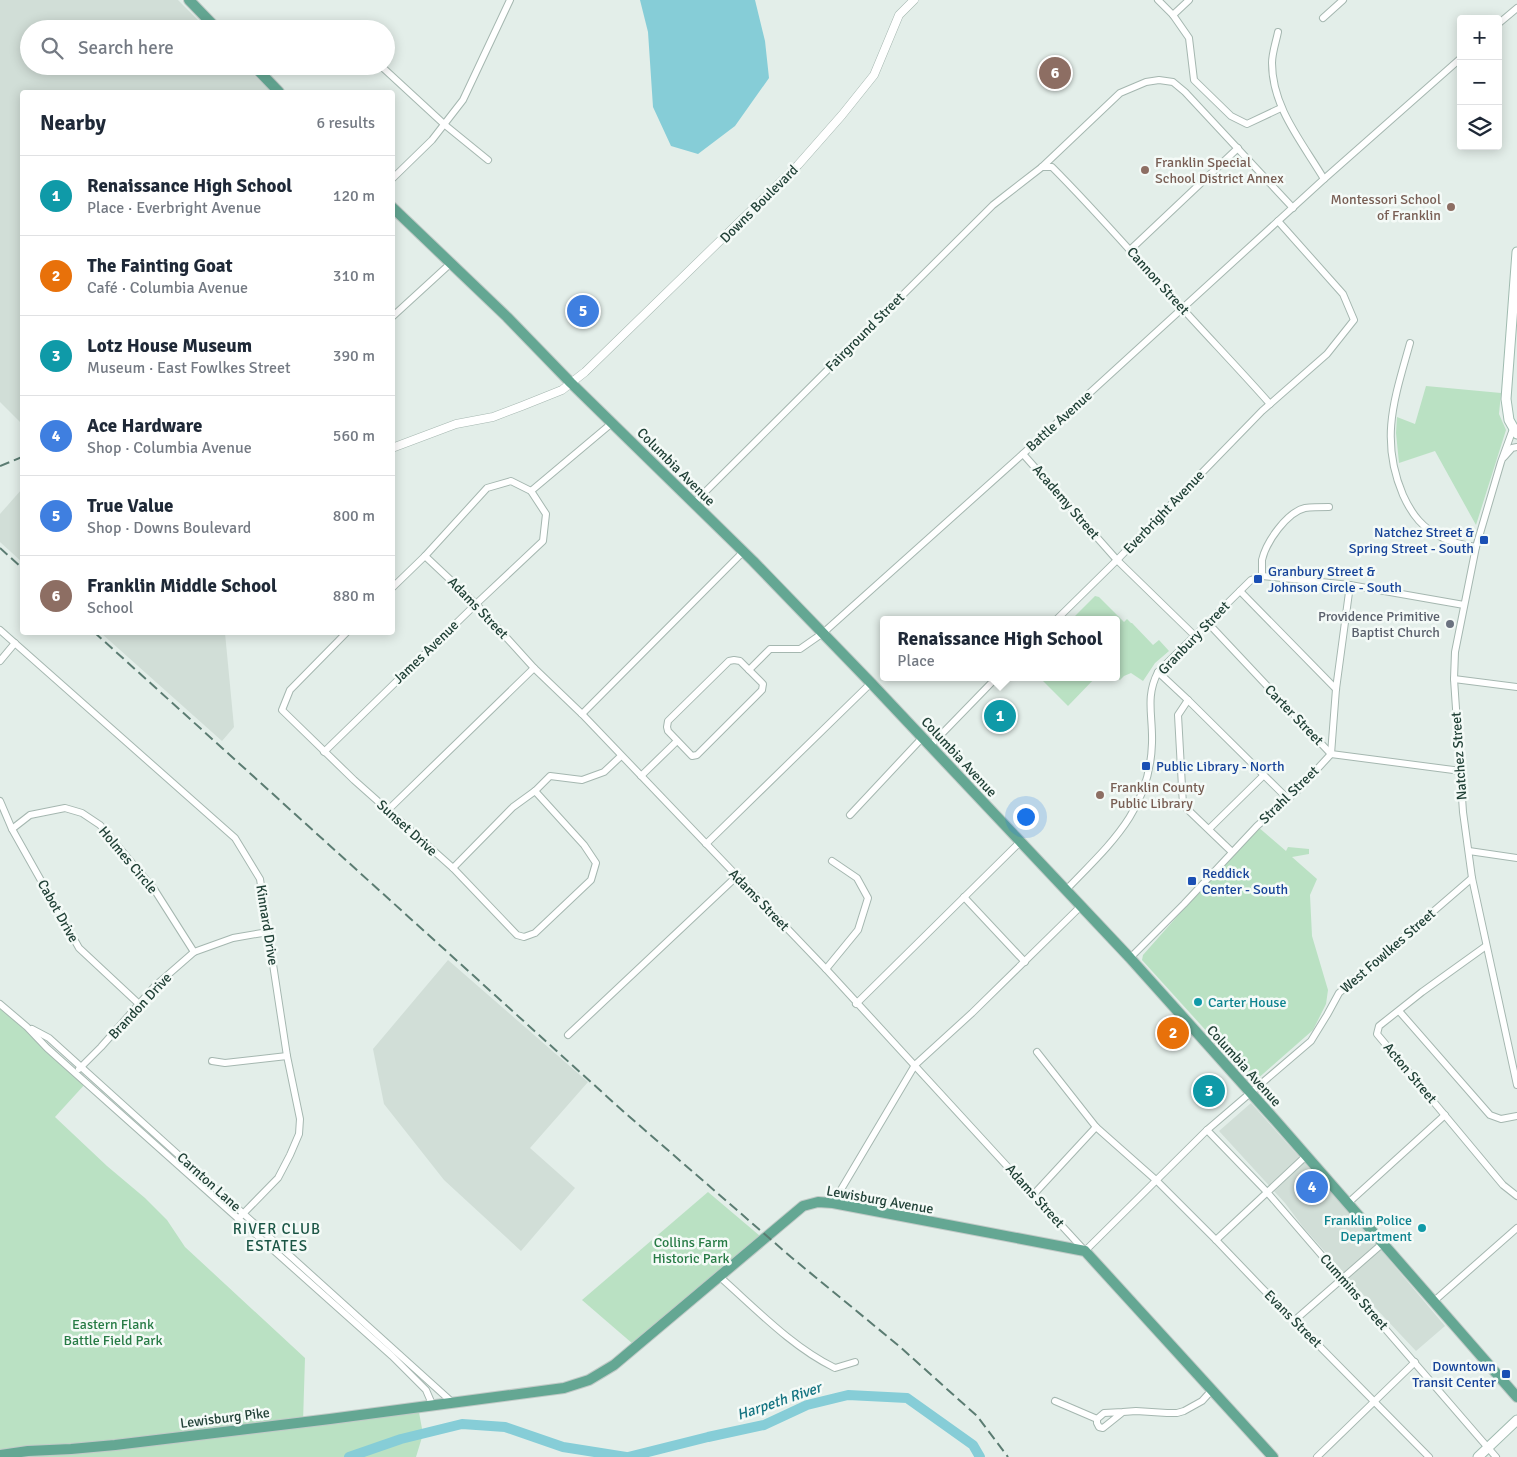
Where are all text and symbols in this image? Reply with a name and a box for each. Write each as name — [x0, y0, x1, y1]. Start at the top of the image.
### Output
map controls — [1457, 15, 1502, 150]
button: + — [1457, 15, 1502, 60]
search box — [20, 20, 395, 75]
icon: search — [38, 34, 66, 62]
text: Search here — [78, 36, 174, 60]
pin: 6 — [1039, 54, 1071, 92]
button: − — [1457, 60, 1502, 105]
button: layers — [1457, 105, 1502, 150]
text: Nearby — [40, 110, 106, 136]
text: 6 results — [316, 113, 375, 133]
place label: Franklin Special School District Annex — [1155, 154, 1284, 187]
street label: Downs Boulevard — [716, 161, 802, 247]
marker: Franklin Special School District Annex — [1139, 164, 1151, 176]
text: Renaissance High School — [87, 174, 292, 198]
text: 1 — [52, 186, 60, 206]
text: 120 m — [333, 186, 375, 206]
place label: Montessori School of Franklin — [1331, 191, 1441, 224]
text: Place · Everbright Avenue — [87, 198, 261, 218]
marker: Montessori School of Franklin — [1445, 201, 1457, 213]
street label: Cannon Street — [1123, 244, 1193, 318]
text: The Fainting Goat — [87, 254, 233, 278]
text: 2 — [52, 266, 60, 286]
text: 310 m — [333, 266, 375, 286]
text: Café · Columbia Avenue — [87, 278, 248, 298]
street label: Fairground Street — [822, 289, 908, 375]
pin: 5 — [567, 292, 599, 330]
text: Lotz House Museum — [87, 334, 252, 358]
text: 3 — [52, 346, 60, 366]
text: 390 m — [333, 346, 375, 366]
text: Museum · East Fowlkes Street — [87, 358, 291, 378]
street label: Battle Avenue — [1022, 387, 1096, 455]
text: Ace Hardware — [87, 414, 202, 438]
street label: Columbia Avenue — [633, 424, 719, 510]
text: 4 — [52, 426, 60, 446]
text: 560 m — [333, 426, 375, 446]
text: Shop · Columbia Avenue — [87, 438, 252, 458]
street label: Academy Street — [1029, 461, 1103, 543]
street label: Everbright Avenue — [1120, 467, 1208, 557]
text: True Value — [87, 494, 173, 518]
text: 5 — [52, 506, 60, 526]
text: 800 m — [333, 506, 375, 526]
text: Shop · Downs Boulevard — [87, 518, 251, 538]
place label: Natchez Street & Spring Street - South — [1349, 524, 1474, 557]
marker: Natchez Street & Spring Street - South — [1478, 534, 1490, 546]
place label: Granbury Street & Johnson Circle - South — [1268, 563, 1402, 596]
street label: Adams Street — [444, 573, 512, 643]
marker: Granbury Street & Johnson Circle - South — [1252, 573, 1264, 585]
text: Franklin Middle School — [87, 574, 277, 598]
text: 6 — [52, 586, 60, 606]
text: 880 m — [333, 586, 375, 606]
text: School — [87, 598, 133, 618]
street label: Granbury Street — [1155, 598, 1233, 678]
place label: Providence Primitive Baptist Church — [1318, 608, 1440, 641]
popup — [880, 616, 1120, 681]
street label: James Avenue — [390, 617, 462, 687]
marker: Providence Primitive Baptist Church — [1444, 618, 1456, 630]
text: Renaissance High School — [897, 627, 1103, 651]
text: Place — [897, 651, 935, 671]
street label: Carter Street — [1261, 681, 1327, 749]
pin: 1 — [984, 697, 1016, 735]
street label: Natchez Street — [1447, 711, 1471, 801]
street label: Columbia Avenue — [917, 713, 1001, 801]
place label: Public Library - North — [1156, 758, 1285, 775]
marker: Public Library - North — [1140, 760, 1152, 772]
street label: Strahl Street — [1256, 762, 1322, 828]
place label: Franklin County Public Library — [1110, 779, 1205, 812]
marker: Franklin County Public Library — [1094, 789, 1106, 801]
street label: Sunset Drive — [373, 796, 441, 860]
your location — [1013, 804, 1039, 830]
street label: Holmes Circle — [95, 823, 161, 897]
street label: Adams Street — [725, 865, 793, 935]
place label: Reddick Center - South — [1202, 865, 1288, 898]
marker: Reddick Center - South — [1186, 875, 1198, 887]
street label: Cabot Drive — [34, 877, 82, 945]
street label: Kinnard Drive — [252, 883, 282, 967]
street label: West Fowlkes Street — [1337, 905, 1439, 997]
street label: Brandon Drive — [105, 969, 175, 1043]
place label: Carter House — [1208, 994, 1286, 1011]
marker: Carter House — [1192, 996, 1204, 1008]
pin: 2 — [1157, 1014, 1189, 1052]
street label: Columbia Avenue — [1203, 1022, 1285, 1110]
street label: Acton Street — [1380, 1039, 1440, 1107]
pin: 3 — [1193, 1072, 1225, 1110]
street label: Carnton Lane — [174, 1149, 244, 1215]
street label: Adams Street — [1002, 1161, 1068, 1231]
pin: 4 — [1296, 1168, 1328, 1206]
street label: Lewisburg Avenue — [825, 1182, 935, 1218]
place label: Franklin Police Department — [1324, 1212, 1412, 1245]
district label: RIVER CLUB ESTATES — [233, 1220, 321, 1255]
marker: Franklin Police Department — [1416, 1222, 1428, 1234]
park label: Collins Farm Historic Park — [652, 1234, 730, 1267]
street label: Cummins Street — [1316, 1250, 1392, 1334]
street label: Evans Street — [1261, 1287, 1325, 1351]
park label: Eastern Flank Battle Field Park — [64, 1316, 162, 1349]
place label: Downtown Transit Center — [1412, 1358, 1497, 1391]
marker: Downtown Transit Center — [1500, 1368, 1512, 1380]
water label: Harpeth River — [734, 1377, 826, 1424]
street label: Lewisburg Pike — [179, 1404, 271, 1432]

